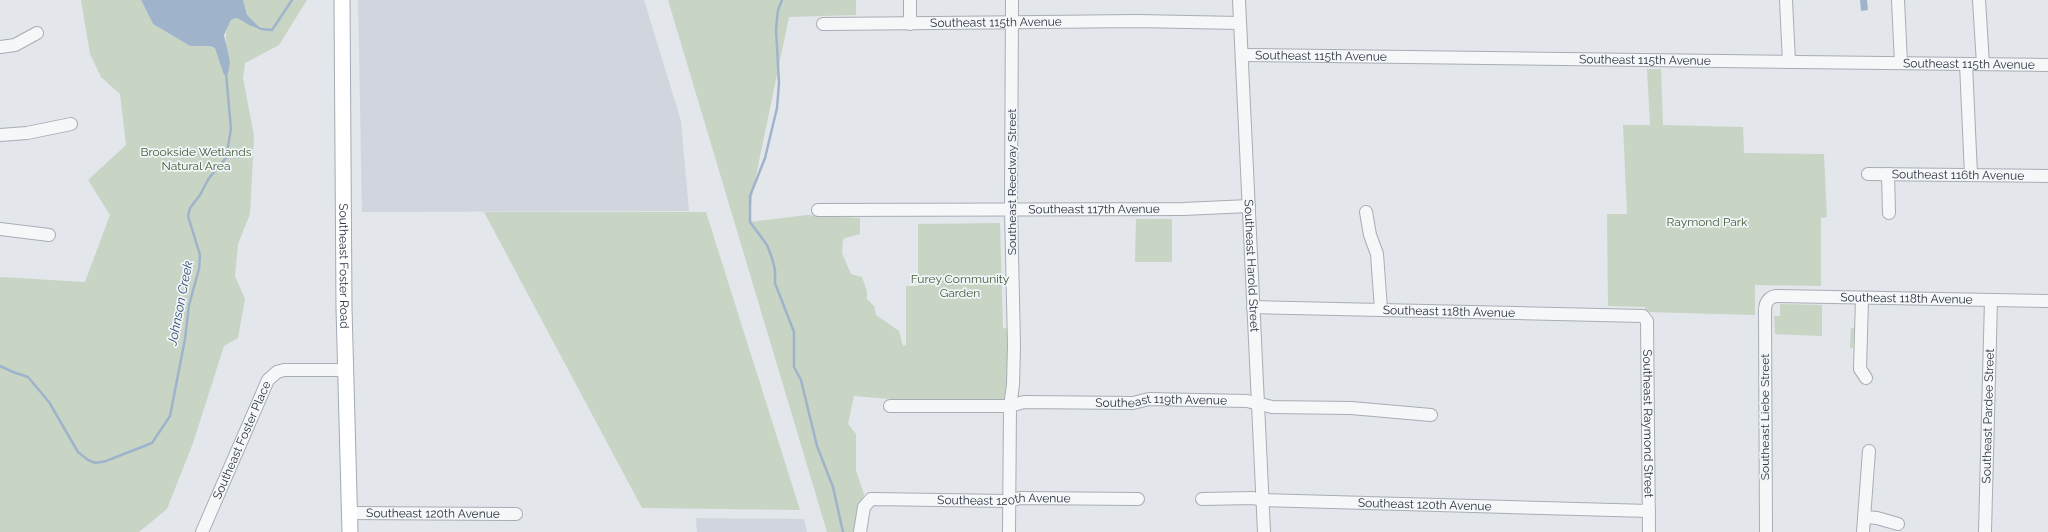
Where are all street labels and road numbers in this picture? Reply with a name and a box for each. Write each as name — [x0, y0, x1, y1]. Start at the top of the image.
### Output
street label: Southeast 115th Avenue — [930, 15, 1062, 30]
street label: Southeast 115th Avenue — [1255, 48, 1387, 64]
street label: Southeast 115th Avenue — [1579, 52, 1711, 68]
street label: Southeast 115th Avenue — [1903, 56, 2035, 72]
street label: Southeast Reedway Street — [1005, 109, 1019, 255]
street label: Southeast 116th Avenue — [1892, 167, 2024, 183]
street label: Southeast Harold Street — [1241, 199, 1262, 332]
street label: Southeast 117th Avenue — [1028, 202, 1160, 216]
street label: Southeast Foster Road — [336, 203, 352, 329]
street label: Southeast 118th Avenue — [1840, 290, 1973, 307]
street label: Southeast 118th Avenue — [1383, 303, 1515, 320]
street label: Southeast Pardee Street — [1979, 348, 1997, 484]
street label: Southeast Raymond Street — [1640, 349, 1656, 498]
street label: Southeast Liebe Street — [1758, 354, 1772, 480]
street label: Southeast Foster Place — [210, 379, 274, 502]
street label: Southeast 119th Avenue — [1095, 392, 1227, 410]
street label: Southeast 120th Avenue — [937, 491, 1071, 508]
street label: Southeast 120th Avenue — [1358, 496, 1492, 514]
street label: Southeast 120th Avenue — [366, 506, 500, 521]

